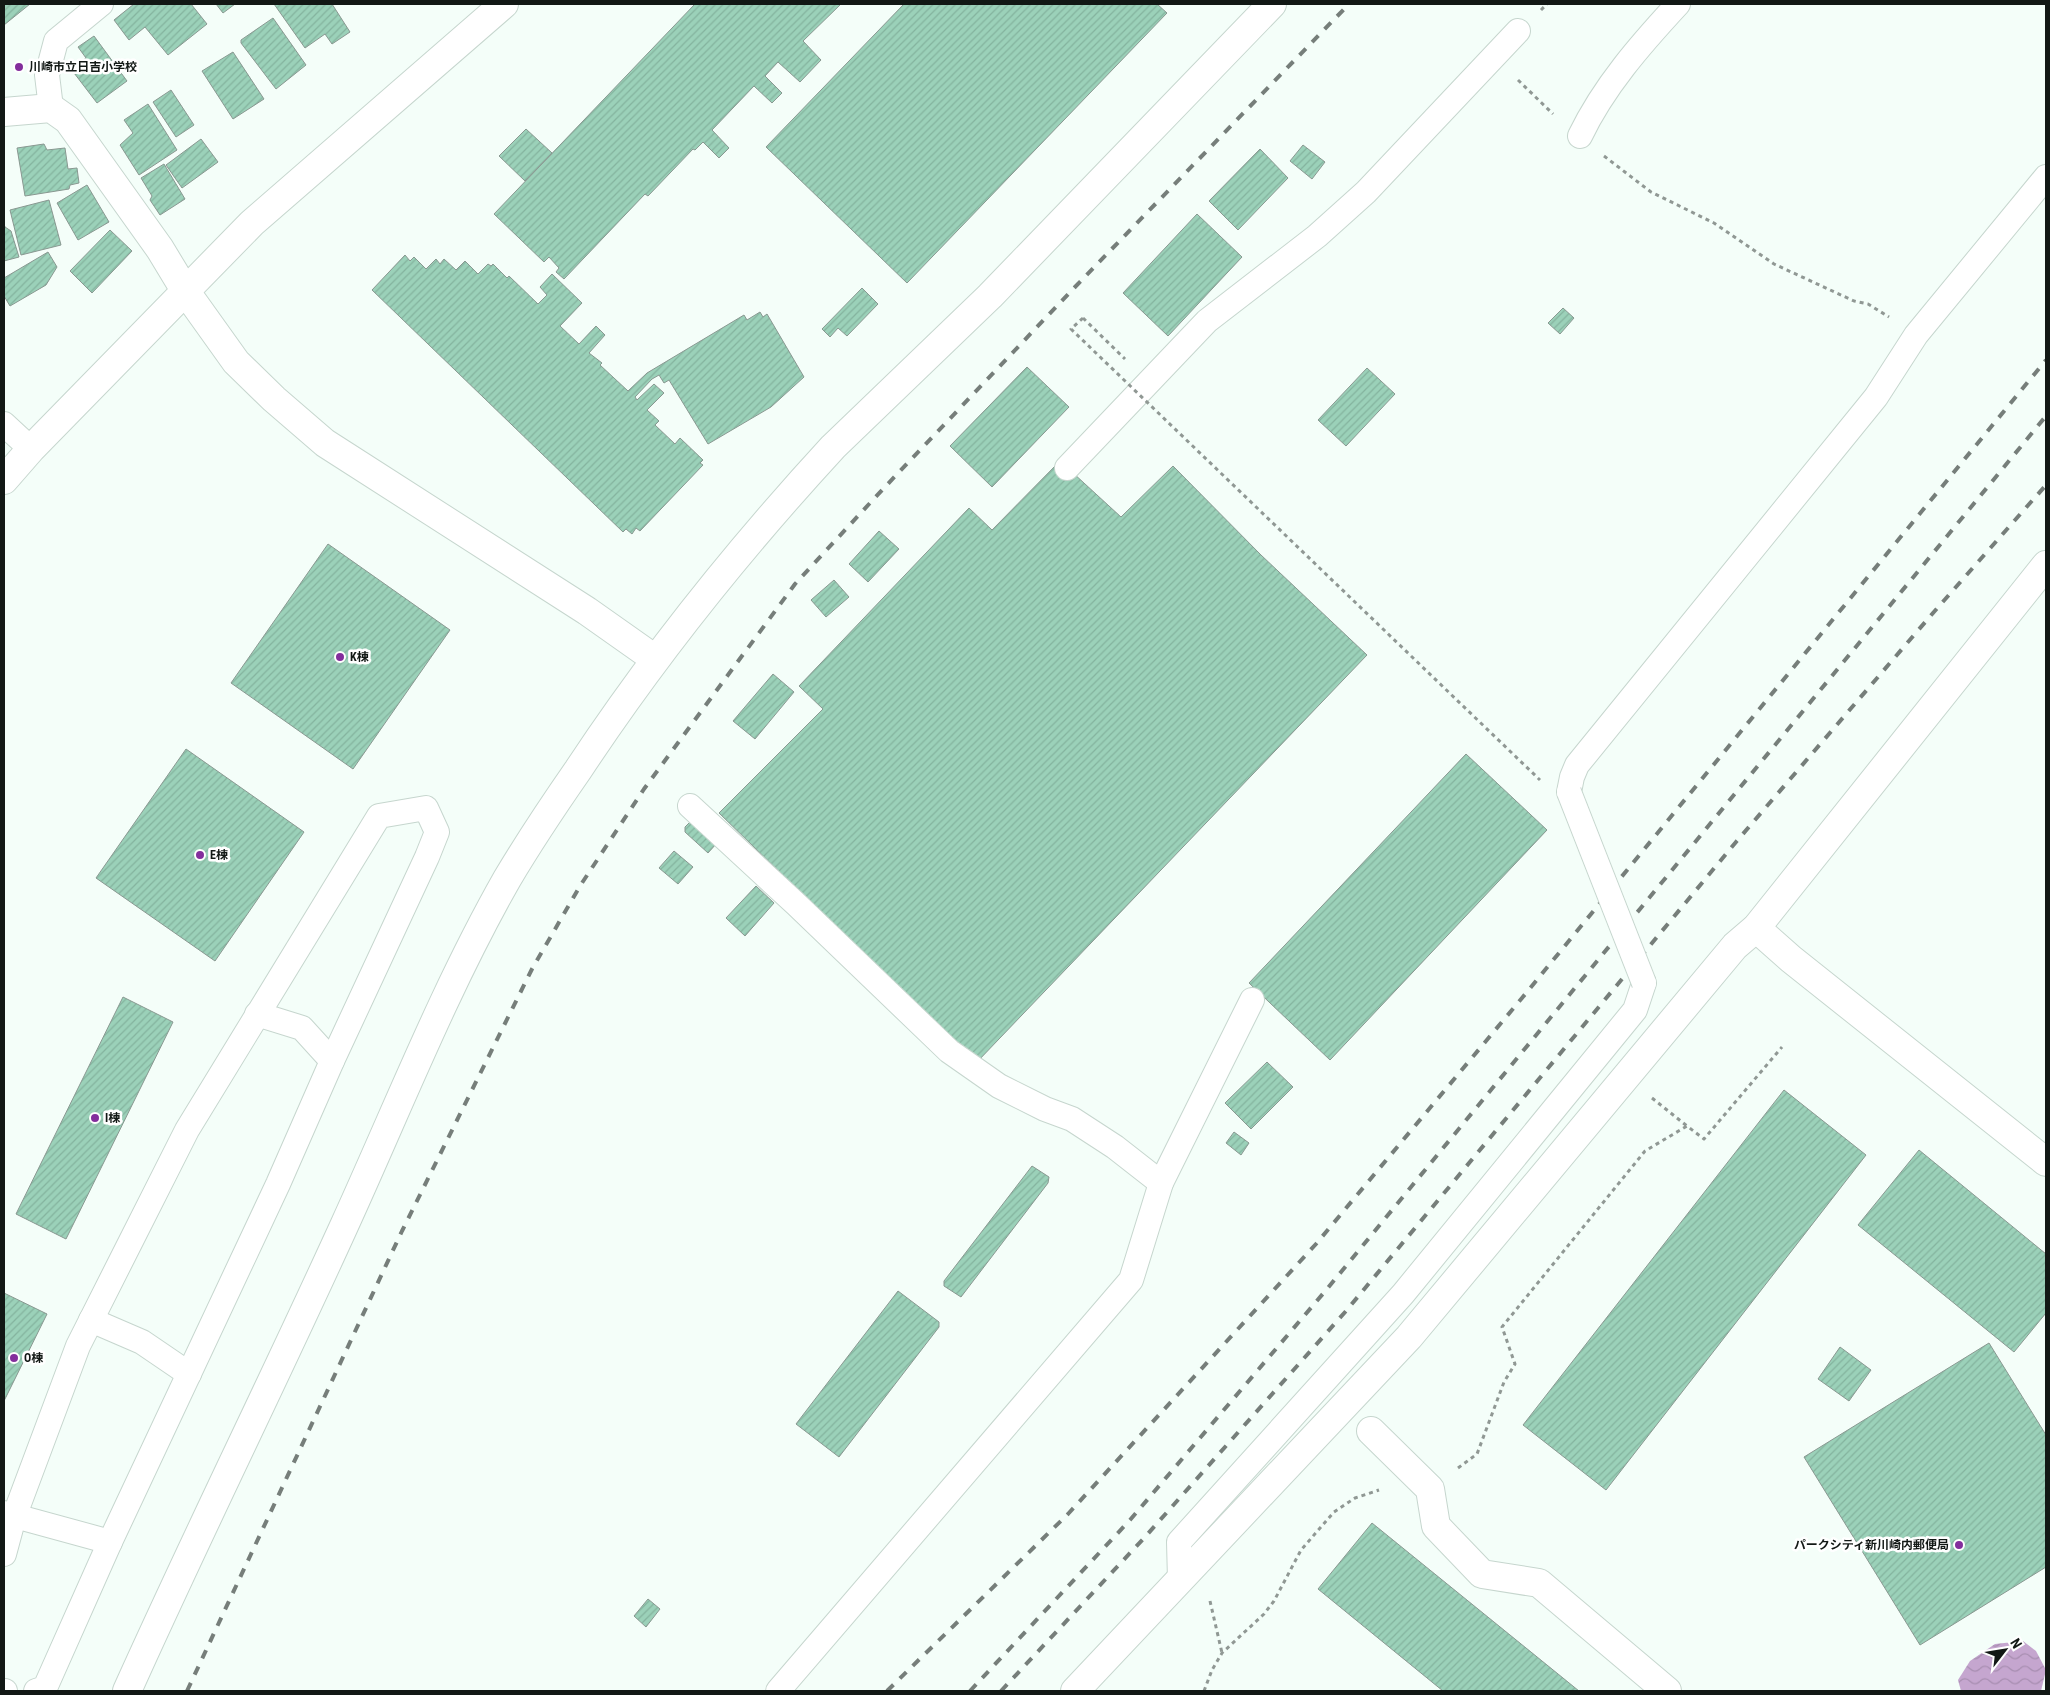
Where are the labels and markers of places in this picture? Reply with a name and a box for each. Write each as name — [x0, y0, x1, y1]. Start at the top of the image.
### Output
place label: 川崎市立日吉小学校 — [29, 60, 137, 74]
marker: 川崎市立日吉小学校 — [13, 61, 25, 73]
place label: K棟 — [350, 650, 369, 664]
marker: K棟 — [334, 651, 346, 663]
place label: E棟 — [210, 848, 228, 862]
marker: E棟 — [194, 849, 206, 861]
place label: I棟 — [105, 1111, 120, 1125]
marker: I棟 — [89, 1112, 101, 1124]
place label: O棟 — [24, 1351, 43, 1365]
marker: O棟 — [8, 1352, 20, 1364]
place label: パークシティ新川崎内郵便局 — [1794, 1538, 1949, 1552]
marker: パークシティ新川崎内郵便局 — [1953, 1539, 1965, 1551]

